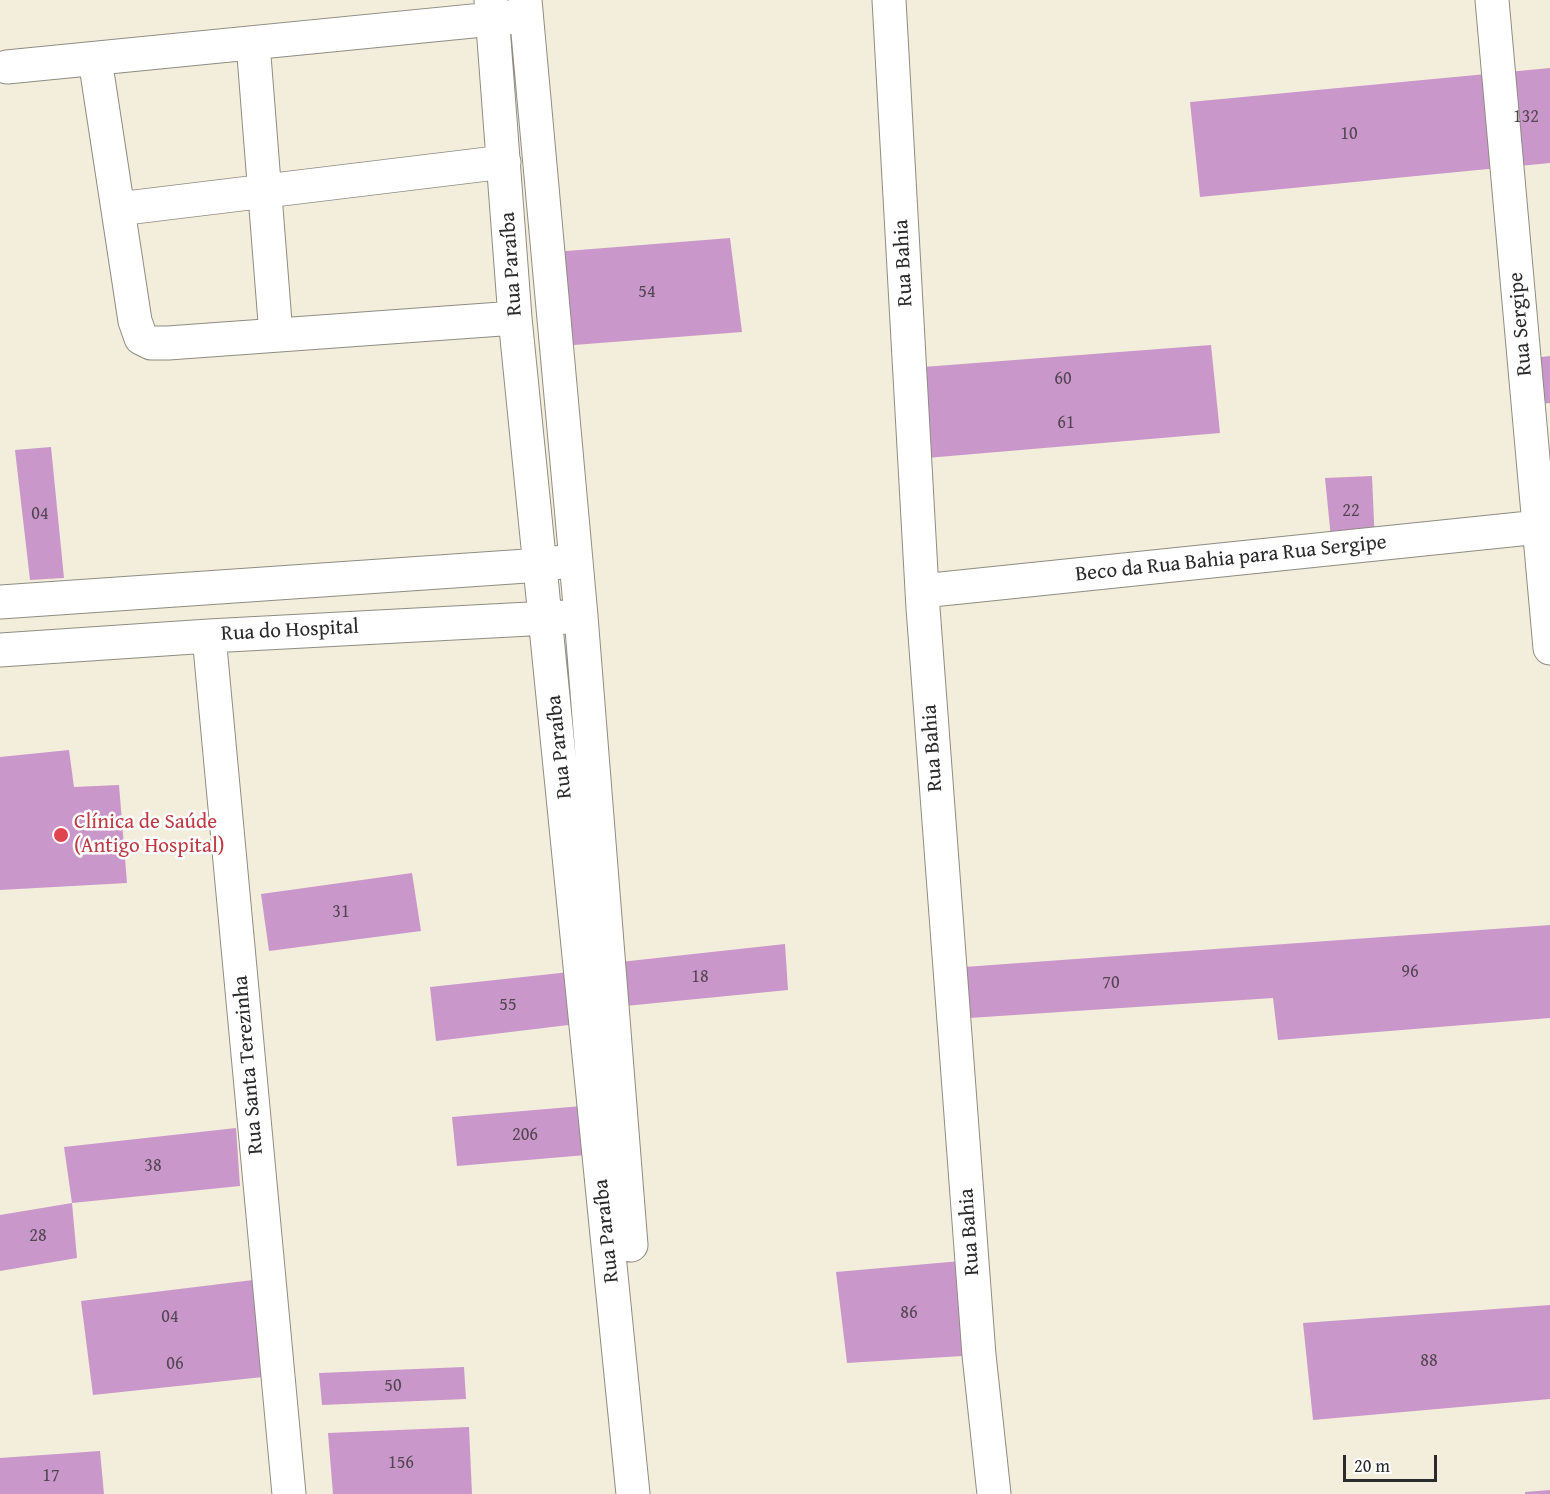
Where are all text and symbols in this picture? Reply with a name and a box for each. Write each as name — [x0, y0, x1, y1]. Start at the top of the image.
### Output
house number: 132 — [1513, 106, 1539, 128]
house number: 10 — [1340, 123, 1358, 145]
street label: Rua Paraíba — [496, 211, 528, 317]
street label: Rua Bahia — [889, 219, 919, 307]
street label: Rua Sergipe — [1504, 271, 1538, 377]
house number: 54 — [638, 281, 656, 303]
house number: 60 — [1054, 368, 1072, 390]
house number: 61 — [1057, 412, 1075, 434]
house number: 22 — [1342, 500, 1360, 522]
house number: 04 — [31, 503, 49, 525]
street label: Beco da Rua Bahia para Rua Sergipe — [1074, 530, 1388, 588]
street label: Rua do Hospital — [220, 615, 360, 647]
street label: Rua Paraíba — [542, 694, 578, 800]
street label: Rua Bahia — [917, 704, 949, 792]
place label: Clínica de Saúde (Antigo Hospital) — [74, 810, 225, 860]
marker: Clínica de Saúde (Antigo Hospital) — [52, 826, 70, 844]
house number: 31 — [332, 901, 350, 923]
house number: 96 — [1401, 961, 1419, 983]
house number: 18 — [691, 966, 709, 988]
house number: 70 — [1102, 972, 1120, 994]
street label: Rua Santa Terezinha — [229, 974, 269, 1156]
house number: 55 — [499, 994, 517, 1016]
house number: 206 — [512, 1124, 538, 1146]
house number: 38 — [144, 1155, 162, 1177]
street label: Rua Paraíba — [589, 1178, 625, 1284]
street label: Rua Bahia — [954, 1188, 986, 1276]
house number: 28 — [29, 1225, 47, 1247]
house number: 86 — [900, 1302, 918, 1324]
house number: 04 — [161, 1306, 179, 1328]
house number: 88 — [1420, 1350, 1438, 1372]
house number: 06 — [166, 1353, 184, 1375]
house number: 50 — [384, 1375, 402, 1397]
scale bar — [1346, 1443, 1440, 1481]
house number: 156 — [388, 1452, 414, 1474]
text: 20 m — [1354, 1452, 1390, 1479]
house number: 17 — [42, 1465, 60, 1487]

